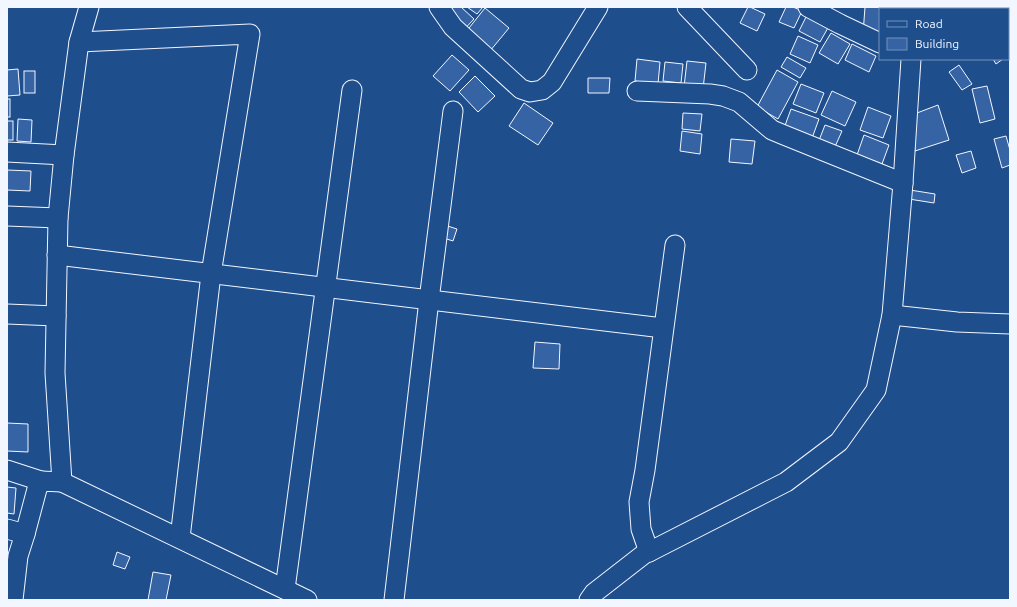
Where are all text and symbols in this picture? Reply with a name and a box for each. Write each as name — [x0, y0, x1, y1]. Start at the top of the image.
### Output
legend — [879, 8, 1009, 60]
text: Road — [915, 17, 943, 30]
text: Building — [915, 37, 959, 50]

